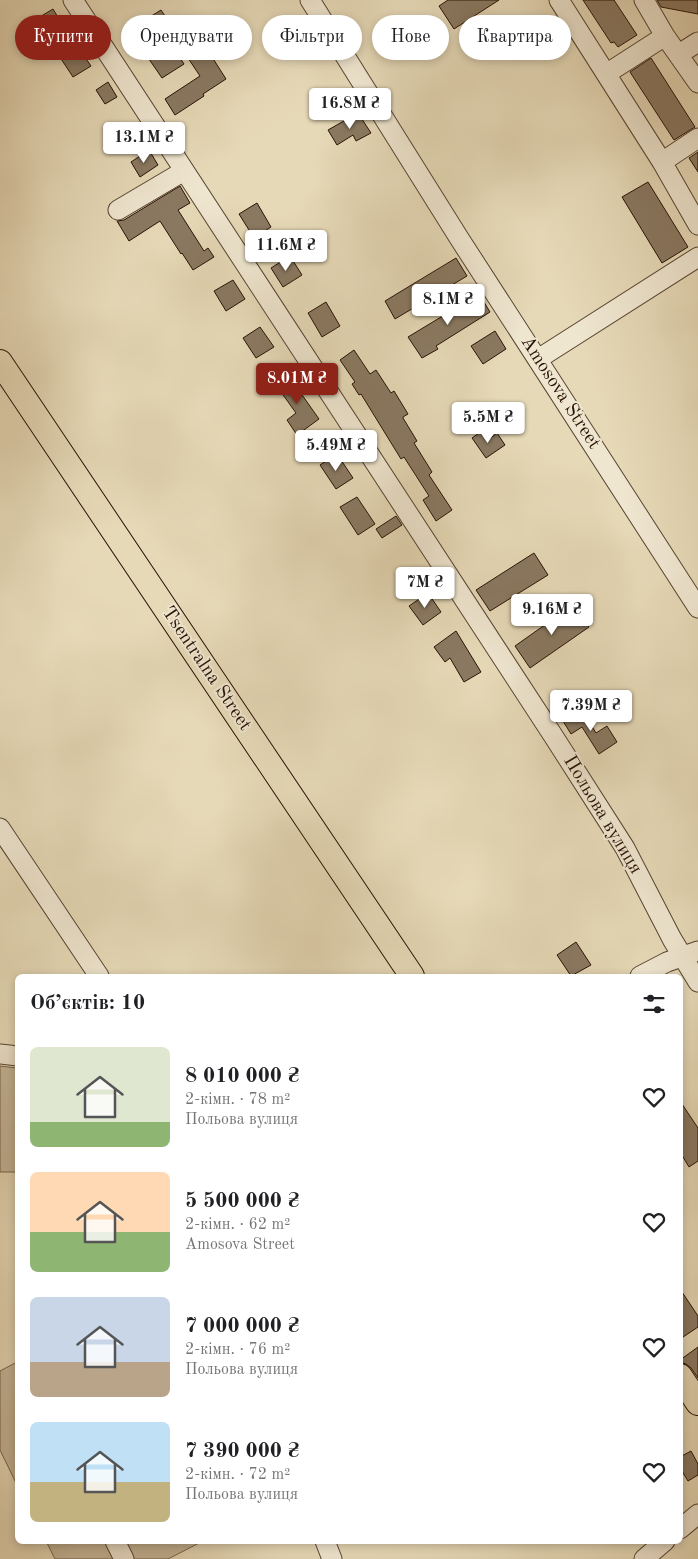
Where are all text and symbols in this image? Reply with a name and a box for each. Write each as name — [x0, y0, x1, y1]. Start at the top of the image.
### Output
chip: Купити — [15, 15, 111, 60]
chip: Орендувати — [121, 15, 252, 60]
chip: Фільтри — [262, 15, 362, 60]
chip: Нове — [372, 15, 449, 60]
chip: Квартира — [459, 15, 571, 60]
pin: 16.8M ₴ — [304, 88, 396, 130]
text: 16.8M ₴ — [320, 96, 380, 112]
pin: 13.1M ₴ — [98, 121, 190, 164]
text: 13.1M ₴ — [114, 130, 174, 146]
pin: 11.6M ₴ — [240, 230, 332, 272]
text: 11.6M ₴ — [256, 238, 316, 254]
pin: 8.1M ₴ — [407, 284, 489, 326]
text: 8.1M ₴ — [423, 292, 473, 308]
street label: Amosova Street — [517, 333, 603, 453]
pin: 8.01M ₴ — [251, 362, 343, 405]
text: 8.01M ₴ — [267, 371, 327, 387]
pin: 5.5M ₴ — [447, 402, 529, 444]
text: 5.5M ₴ — [463, 410, 513, 426]
pin: 5.49M ₴ — [290, 430, 382, 472]
text: 5.49M ₴ — [306, 438, 366, 454]
pin: 7M ₴ — [395, 566, 455, 609]
text: 7M ₴ — [407, 575, 443, 591]
pin: 9.16M ₴ — [506, 594, 598, 636]
text: 9.16M ₴ — [522, 602, 582, 618]
street label: Tsentralna Street — [158, 604, 254, 734]
pin: 7.39M ₴ — [545, 690, 637, 732]
text: 7.39M ₴ — [561, 698, 621, 714]
street label: Польова вулиця — [559, 753, 645, 878]
icon: filters — [640, 990, 668, 1018]
text: Об’єктів: 10 — [30, 993, 145, 1014]
text: 8 010 000 ₴ — [185, 1066, 299, 1087]
icon: home — [70, 1067, 130, 1127]
icon: heart — [640, 1083, 668, 1111]
text: 2-кімн. · 78 m² — [185, 1092, 290, 1108]
text: Польова вулиця — [185, 1112, 298, 1128]
text: 5 500 000 ₴ — [185, 1191, 299, 1212]
icon: home — [70, 1192, 130, 1252]
icon: heart — [640, 1208, 668, 1236]
text: 2-кімн. · 62 m² — [185, 1217, 290, 1233]
text: Amosova Street — [185, 1237, 295, 1253]
text: 7 000 000 ₴ — [185, 1316, 299, 1337]
icon: home — [70, 1317, 130, 1377]
icon: heart — [640, 1333, 668, 1361]
text: 2-кімн. · 76 m² — [185, 1342, 290, 1358]
text: Польова вулиця — [185, 1362, 298, 1378]
text: 7 390 000 ₴ — [185, 1441, 299, 1462]
icon: home — [70, 1442, 130, 1502]
icon: heart — [640, 1458, 668, 1486]
text: 2-кімн. · 72 m² — [185, 1467, 290, 1483]
text: Польова вулиця — [185, 1487, 298, 1503]

